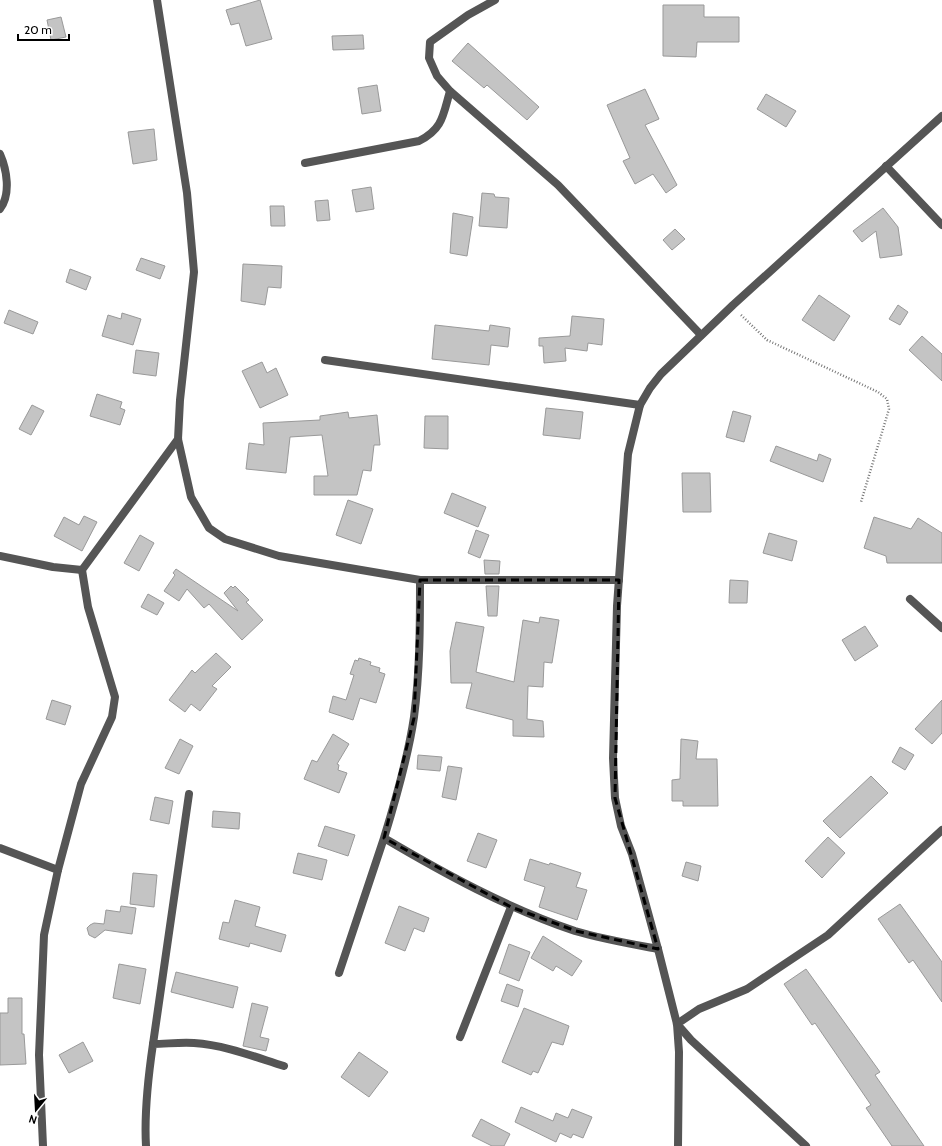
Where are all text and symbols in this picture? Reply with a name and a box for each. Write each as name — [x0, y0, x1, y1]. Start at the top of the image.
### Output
scale bar — [18, 16, 69, 42]
text: 20 m — [24, 22, 52, 37]
north arrow — [16, 1090, 56, 1130]
text: N — [27, 1112, 39, 1127]

